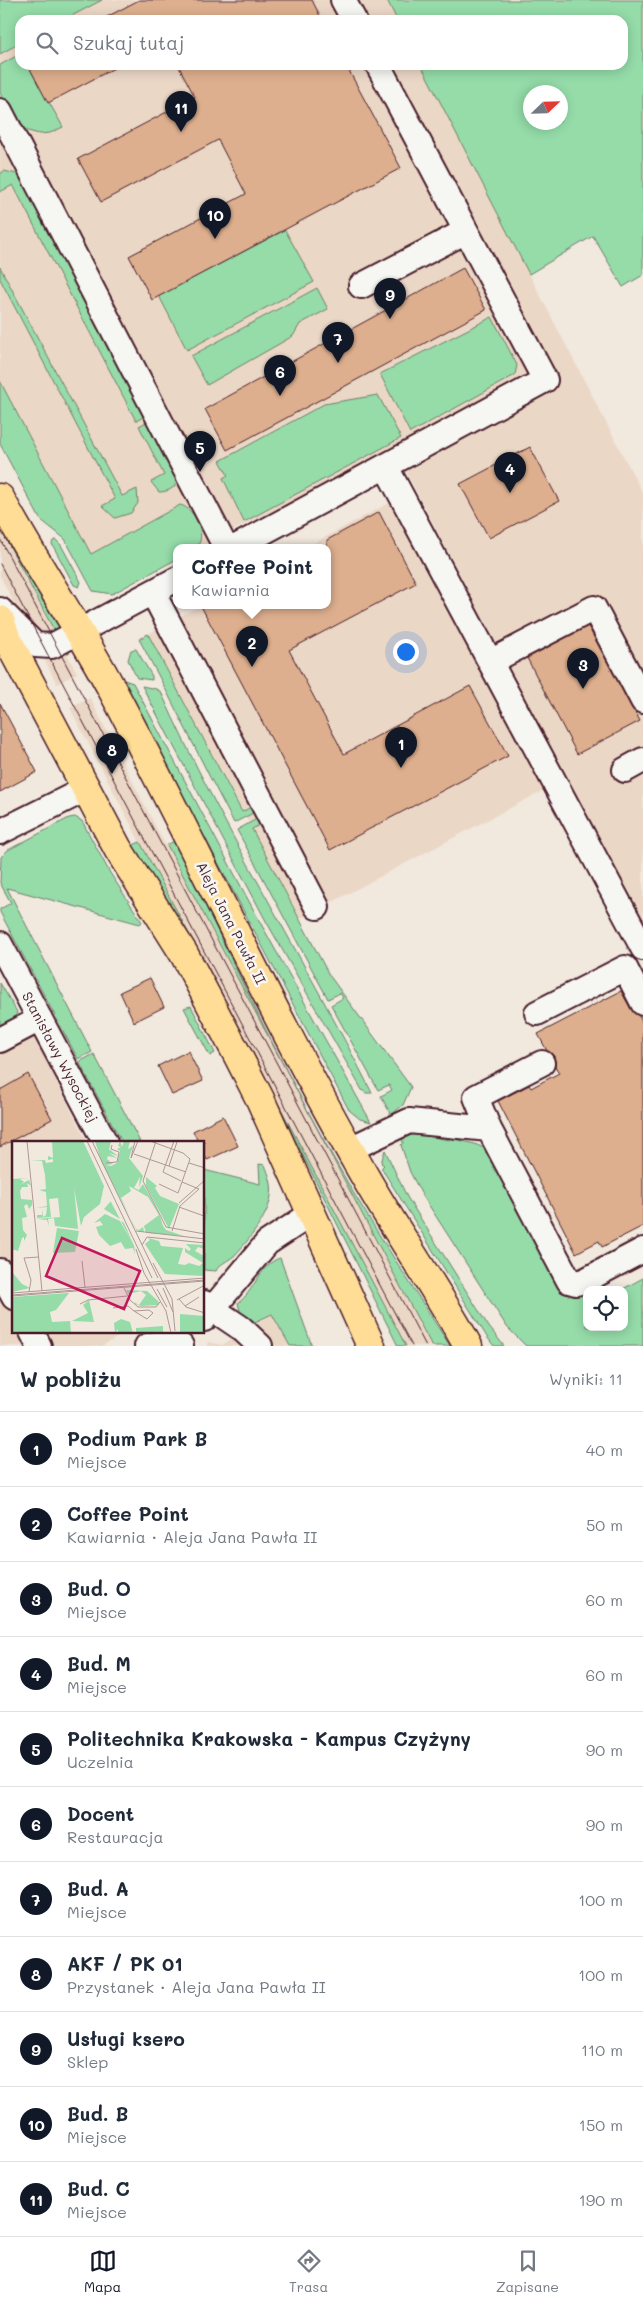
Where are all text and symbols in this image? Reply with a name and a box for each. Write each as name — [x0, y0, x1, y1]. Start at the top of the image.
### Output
search box — [15, 15, 628, 70]
icon: search — [33, 29, 61, 57]
text: Szukaj tutaj — [73, 30, 184, 55]
north arrow — [523, 85, 568, 130]
pin: 11 — [165, 91, 197, 132]
pin: 10 — [199, 198, 231, 239]
pin: 9 — [374, 278, 406, 319]
pin: 7 — [322, 322, 354, 363]
pin: 6 — [264, 355, 296, 396]
pin: 5 — [184, 431, 216, 472]
pin: 4 — [494, 452, 526, 493]
popup — [173, 544, 331, 609]
text: Coffee Point — [191, 554, 313, 579]
text: Kawiarnia — [191, 579, 270, 600]
pin: 2 — [236, 626, 268, 667]
your location — [393, 639, 419, 665]
pin: 3 — [567, 648, 599, 689]
pin: 1 — [385, 727, 417, 768]
pin: 8 — [96, 733, 128, 774]
street label: Aleja Jana Pawła II — [192, 858, 271, 987]
street label: Stanisławy Wysockiej — [18, 988, 103, 1125]
inset map — [12, 1141, 205, 1334]
map controls — [583, 1286, 628, 1331]
button: locate — [583, 1286, 628, 1331]
text: W pobliżu — [20, 1365, 121, 1392]
text: Wyniki: 11 — [549, 1368, 623, 1389]
text: Podium Park B — [67, 1426, 207, 1451]
text: 1 — [32, 1439, 40, 1460]
text: 40 m — [586, 1439, 623, 1460]
text: Miejsce — [67, 1451, 127, 1472]
text: Coffee Point — [67, 1501, 189, 1526]
text: 2 — [32, 1514, 40, 1535]
text: 50 m — [586, 1514, 623, 1535]
text: Kawiarnia · Aleja Jana Pawła II — [67, 1526, 317, 1547]
text: Bud. O — [67, 1576, 131, 1601]
text: 3 — [31, 1589, 41, 1610]
text: 60 m — [586, 1589, 623, 1610]
text: Miejsce — [67, 1601, 127, 1622]
text: Bud. M — [67, 1651, 131, 1676]
text: 4 — [31, 1664, 41, 1685]
text: 60 m — [586, 1664, 623, 1685]
text: Miejsce — [67, 1676, 127, 1697]
text: Politechnika Krakowska - Kampus Czyżyny — [67, 1726, 471, 1751]
text: 5 — [31, 1739, 41, 1760]
text: 90 m — [586, 1739, 623, 1760]
text: Uczelnia — [67, 1751, 134, 1772]
text: Docent — [67, 1801, 134, 1826]
text: 6 — [31, 1814, 41, 1835]
text: 90 m — [586, 1814, 623, 1835]
text: Restauracja — [67, 1826, 163, 1847]
text: Bud. A — [67, 1876, 129, 1901]
text: 7 — [32, 1889, 40, 1910]
text: 100 m — [578, 1889, 623, 1910]
text: Miejsce — [67, 1901, 127, 1922]
text: AKF / PK 01 — [67, 1951, 183, 1976]
text: 8 — [31, 1964, 41, 1985]
text: 100 m — [578, 1964, 623, 1985]
text: Przystanek · Aleja Jana Pawła II — [67, 1976, 326, 1997]
text: Usługi ksero — [67, 2026, 185, 2051]
text: 9 — [31, 2039, 41, 2060]
text: 110 m — [581, 2039, 623, 2060]
text: Sklep — [67, 2051, 108, 2072]
text: Bud. B — [67, 2101, 128, 2126]
text: 10 — [27, 2114, 45, 2135]
text: 150 m — [579, 2114, 623, 2135]
text: Miejsce — [67, 2126, 127, 2147]
text: Bud. C — [67, 2176, 130, 2201]
text: 11 — [29, 2189, 43, 2210]
text: 190 m — [579, 2189, 623, 2210]
text: Miejsce — [67, 2201, 127, 2222]
tab: Mapa — [84, 2247, 121, 2296]
tab: Trasa — [289, 2247, 328, 2296]
tab: Zapisane — [496, 2247, 559, 2296]

